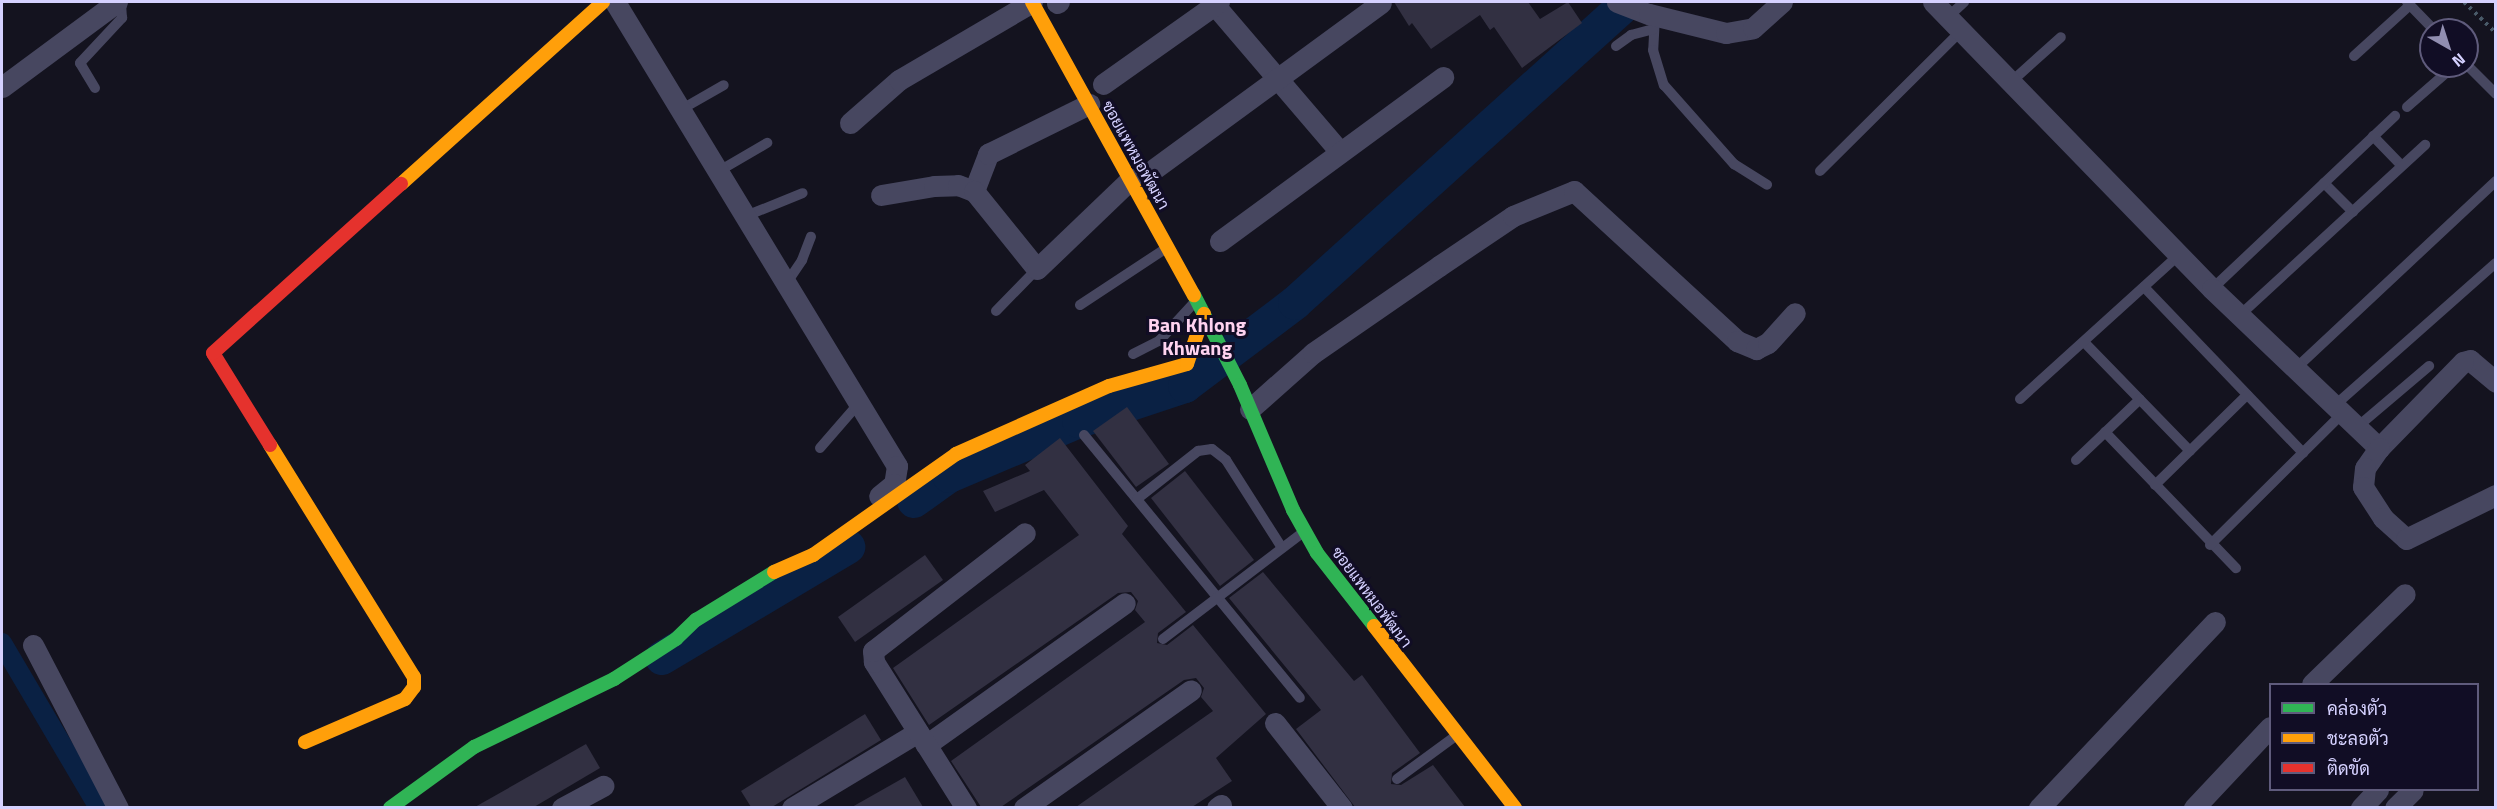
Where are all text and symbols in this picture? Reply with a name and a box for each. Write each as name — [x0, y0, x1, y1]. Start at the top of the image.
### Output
north arrow — [2419, 18, 2479, 78]
text: N — [2447, 48, 2471, 73]
street label: ซอยแพหมอพัฒนา — [1098, 97, 1174, 213]
district label: Ban Khlong Khwang — [1148, 312, 1246, 359]
street label: ซอยแพหมอพัฒนา — [1328, 543, 1416, 651]
legend — [2269, 683, 2479, 791]
text: คล่องตัว — [2327, 695, 2387, 722]
text: ชะลอตัว — [2327, 725, 2389, 752]
text: ติดขัด — [2327, 755, 2370, 782]

